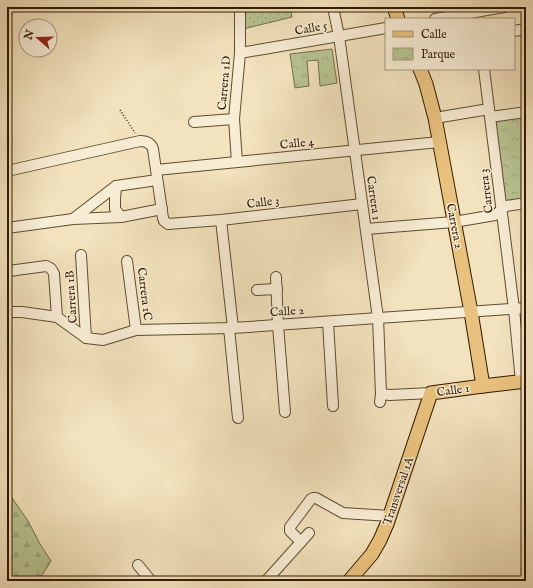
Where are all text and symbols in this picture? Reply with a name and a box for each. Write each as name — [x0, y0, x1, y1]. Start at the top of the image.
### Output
north arrow — [18, 18, 58, 58]
street label: Calle 5 — [294, 18, 329, 39]
legend — [385, 18, 515, 70]
text: Calle — [421, 27, 447, 42]
text: N — [21, 28, 38, 43]
text: Parque — [421, 47, 456, 63]
street label: Carrera 1D — [215, 55, 234, 111]
street label: Calle 4 — [279, 134, 315, 153]
street label: Carrera 3 — [476, 168, 497, 214]
street label: Carrera 1 — [363, 175, 384, 221]
street label: Calle 3 — [246, 193, 280, 212]
street label: Carrera 2 — [443, 202, 466, 250]
street label: Carrera 1C — [134, 267, 155, 322]
street label: Carrera 1B — [62, 270, 81, 324]
street label: Calle 2 — [270, 303, 305, 320]
street label: Calle 1 — [436, 381, 470, 400]
street label: Transversal 1A — [380, 454, 417, 527]

